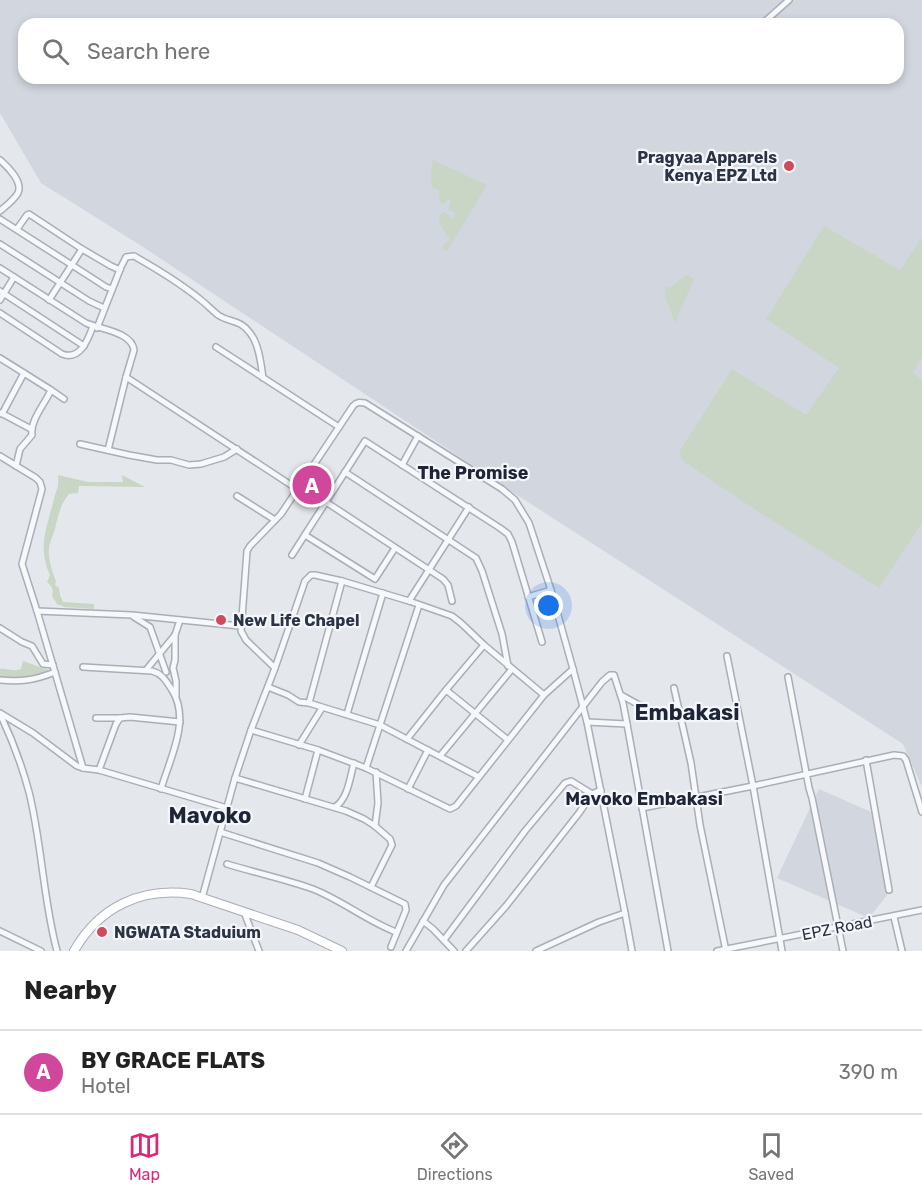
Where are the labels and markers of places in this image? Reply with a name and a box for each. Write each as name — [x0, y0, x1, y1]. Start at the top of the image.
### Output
place label: Pragyaa Apparels Kenya EPZ Ltd — [637, 148, 777, 185]
marker: Pragyaa Apparels Kenya EPZ Ltd — [782, 159, 796, 173]
pin: A — [292, 462, 332, 508]
place label: New Life Chapel — [233, 611, 360, 630]
marker: New Life Chapel — [214, 613, 228, 627]
place label: NGWATA Staduium — [114, 923, 261, 942]
marker: NGWATA Staduium — [95, 925, 109, 939]

